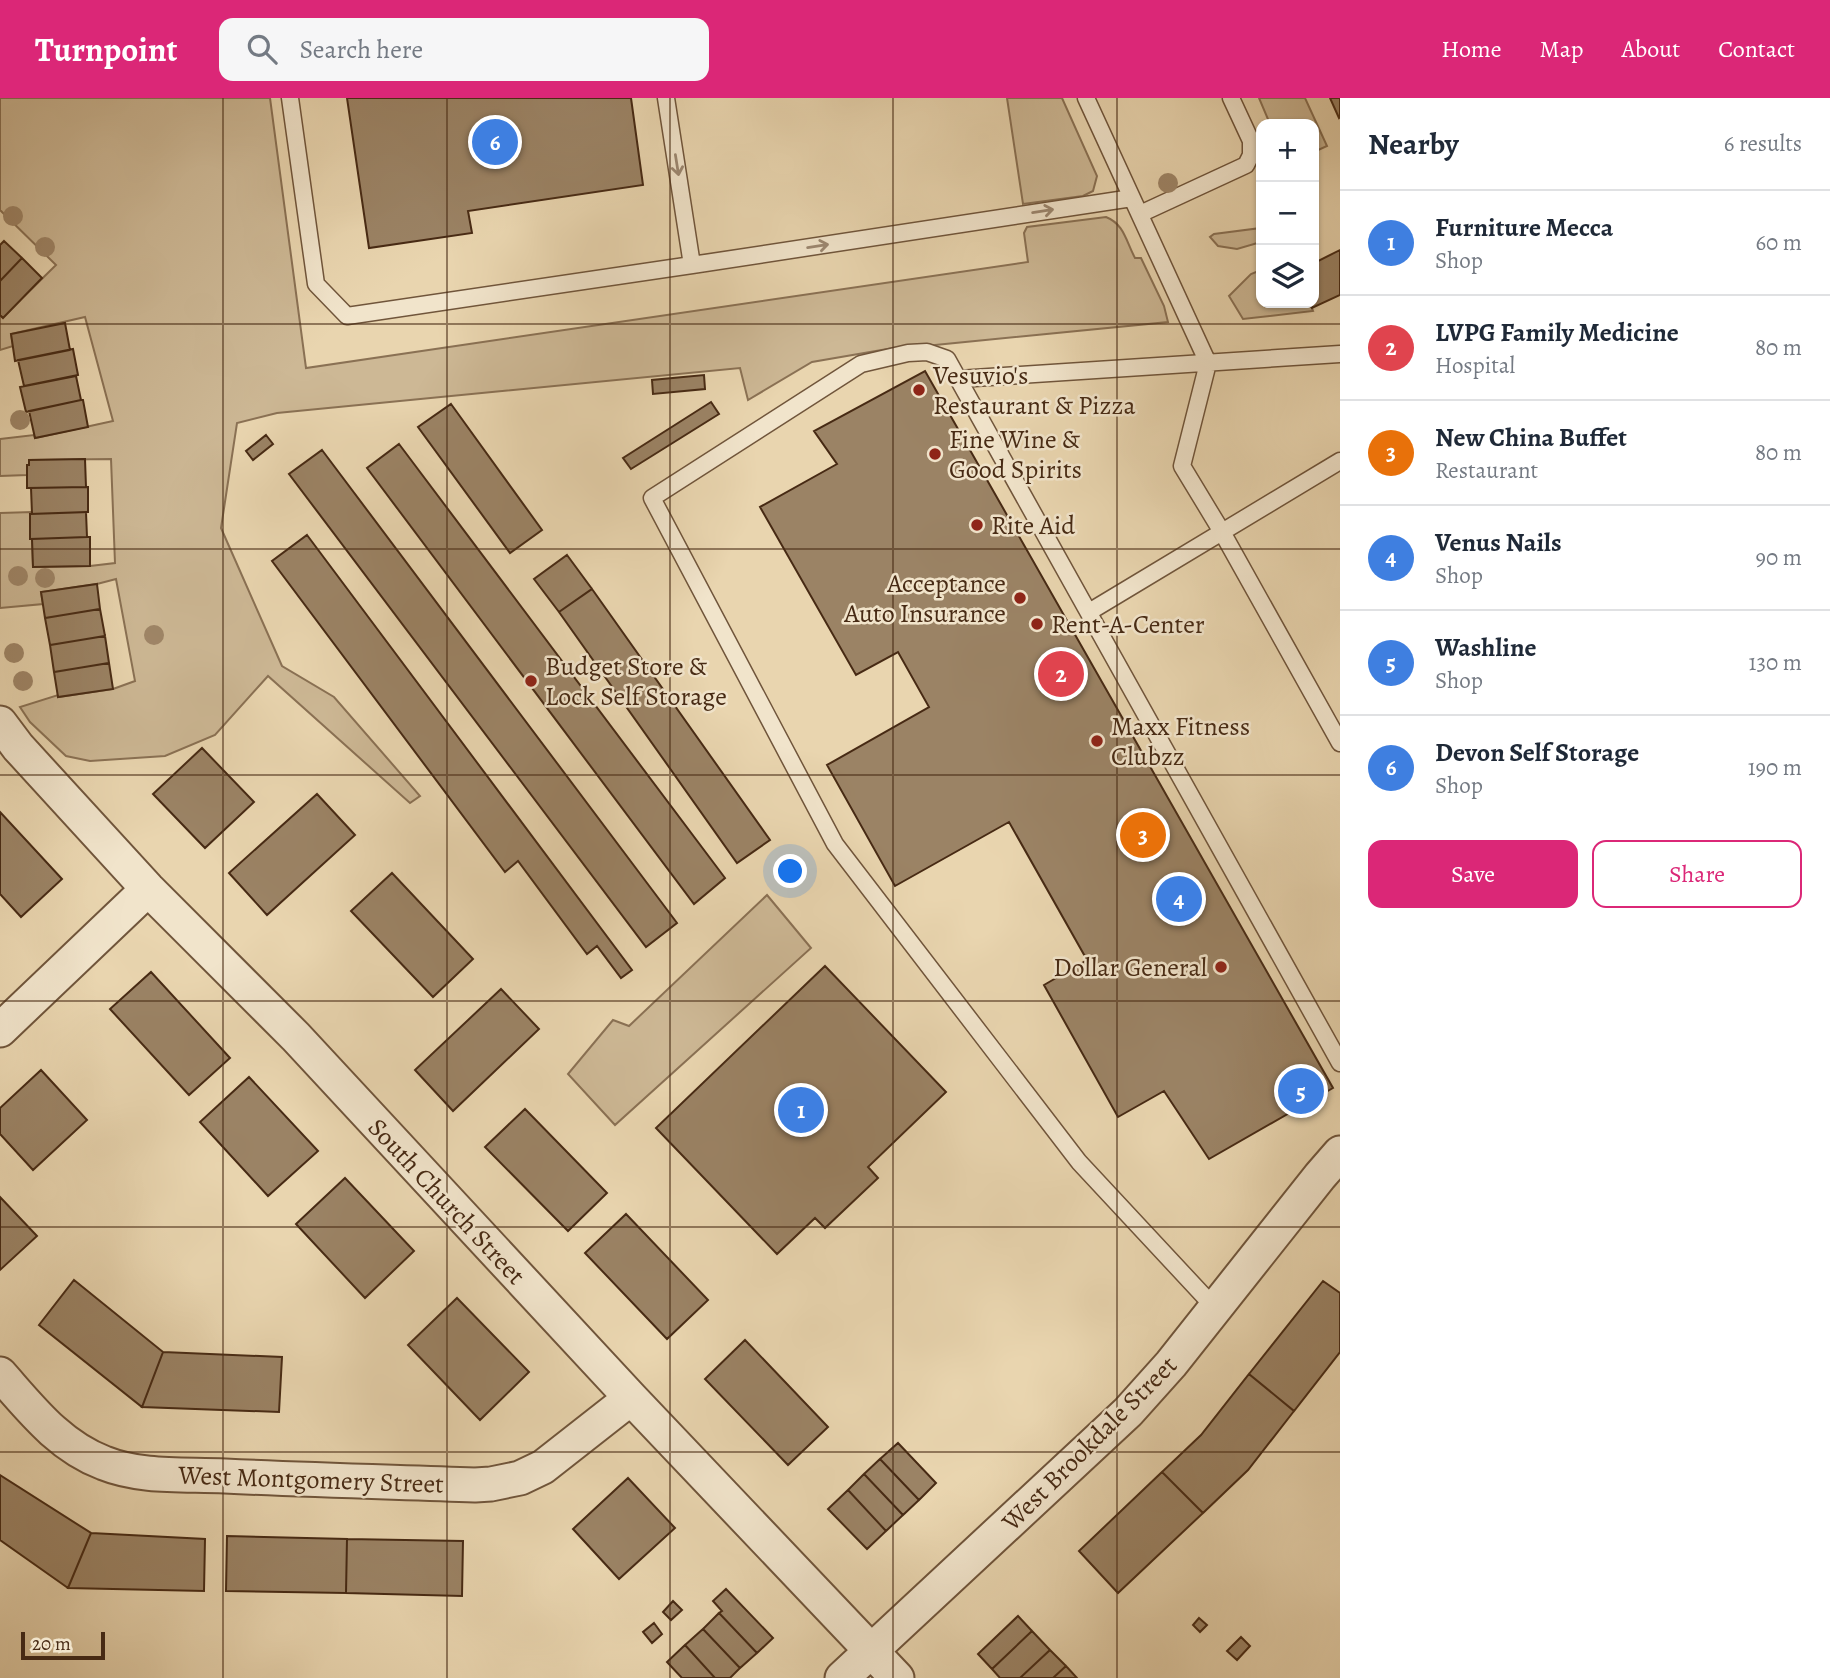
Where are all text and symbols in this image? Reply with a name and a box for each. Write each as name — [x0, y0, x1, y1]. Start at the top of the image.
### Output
search box — [219, 18, 709, 81]
text: Turnpoint — [35, 27, 177, 72]
icon: search — [243, 30, 281, 68]
text: Search here — [299, 32, 423, 67]
text: Home — [1441, 33, 1502, 65]
text: Map — [1540, 33, 1584, 65]
text: About — [1622, 33, 1680, 65]
text: Contact — [1718, 33, 1795, 65]
pin: 6 — [472, 116, 518, 168]
map controls — [1256, 119, 1319, 308]
button: + — [1256, 119, 1319, 182]
text: Nearby — [1368, 124, 1459, 164]
text: 6 results — [1724, 128, 1802, 159]
one-way arrow — [670, 154, 683, 176]
button: − — [1256, 182, 1319, 245]
one-way arrow — [1031, 205, 1053, 218]
text: Furniture Mecca — [1435, 210, 1613, 245]
text: 1 — [1387, 227, 1395, 258]
text: 60 m — [1755, 227, 1802, 258]
one-way arrow — [806, 239, 829, 252]
button: layers — [1256, 245, 1319, 308]
text: Shop — [1435, 245, 1483, 276]
text: LVPG Family Medicine — [1435, 315, 1679, 350]
text: 2 — [1385, 332, 1397, 363]
text: 80 m — [1755, 332, 1802, 363]
text: Hospital — [1435, 350, 1515, 381]
place label: Vesuvio's Restaurant & Pizza — [932, 358, 1136, 423]
marker: Vesuvio's Restaurant & Pizza — [911, 382, 927, 398]
text: New China Buffet — [1435, 420, 1627, 455]
place label: Fine Wine & Good Spirits — [949, 422, 1082, 487]
text: 3 — [1386, 437, 1396, 468]
text: 80 m — [1755, 437, 1802, 468]
marker: Fine Wine & Good Spirits — [927, 446, 943, 462]
text: Restaurant — [1435, 455, 1538, 486]
place label: Rite Aid — [991, 508, 1075, 543]
marker: Rite Aid — [969, 517, 985, 533]
text: Venus Nails — [1435, 525, 1562, 560]
text: 4 — [1386, 542, 1396, 573]
text: 90 m — [1756, 542, 1802, 573]
text: Shop — [1435, 560, 1483, 591]
place label: Acceptance Auto Insurance — [843, 566, 1006, 631]
marker: Acceptance Auto Insurance — [1012, 590, 1028, 606]
place label: Rent-A-Center — [1051, 607, 1205, 642]
marker: Rent-A-Center — [1029, 616, 1045, 632]
text: Washline — [1435, 630, 1537, 665]
text: 5 — [1386, 647, 1396, 678]
text: 130 m — [1749, 647, 1802, 678]
pin: 2 — [1038, 648, 1084, 700]
place label: Budget Store & Lock Self Storage — [545, 649, 727, 714]
text: Shop — [1435, 665, 1483, 696]
marker: Budget Store & Lock Self Storage — [523, 673, 539, 689]
place label: Maxx Fitness Clubzz — [1111, 709, 1250, 774]
marker: Maxx Fitness Clubzz — [1089, 733, 1105, 749]
text: Devon Self Storage — [1435, 735, 1639, 770]
text: 6 — [1386, 752, 1396, 783]
text: 190 m — [1748, 752, 1802, 783]
text: Shop — [1435, 770, 1483, 801]
pin: 3 — [1120, 809, 1166, 861]
button: Save — [1368, 840, 1578, 908]
button: Share — [1592, 840, 1802, 908]
your location — [773, 854, 807, 888]
pin: 4 — [1156, 873, 1202, 925]
place label: Dollar General — [1053, 950, 1207, 985]
marker: Dollar General — [1213, 959, 1229, 975]
pin: 5 — [1278, 1065, 1324, 1117]
pin: 1 — [778, 1084, 824, 1136]
street label: South Church Street — [360, 1110, 533, 1292]
street label: West Brookdale Street — [993, 1348, 1185, 1539]
street label: West Montgomery Street — [177, 1457, 445, 1502]
scale bar — [21, 1629, 105, 1661]
text: 20 m — [32, 1631, 71, 1657]

